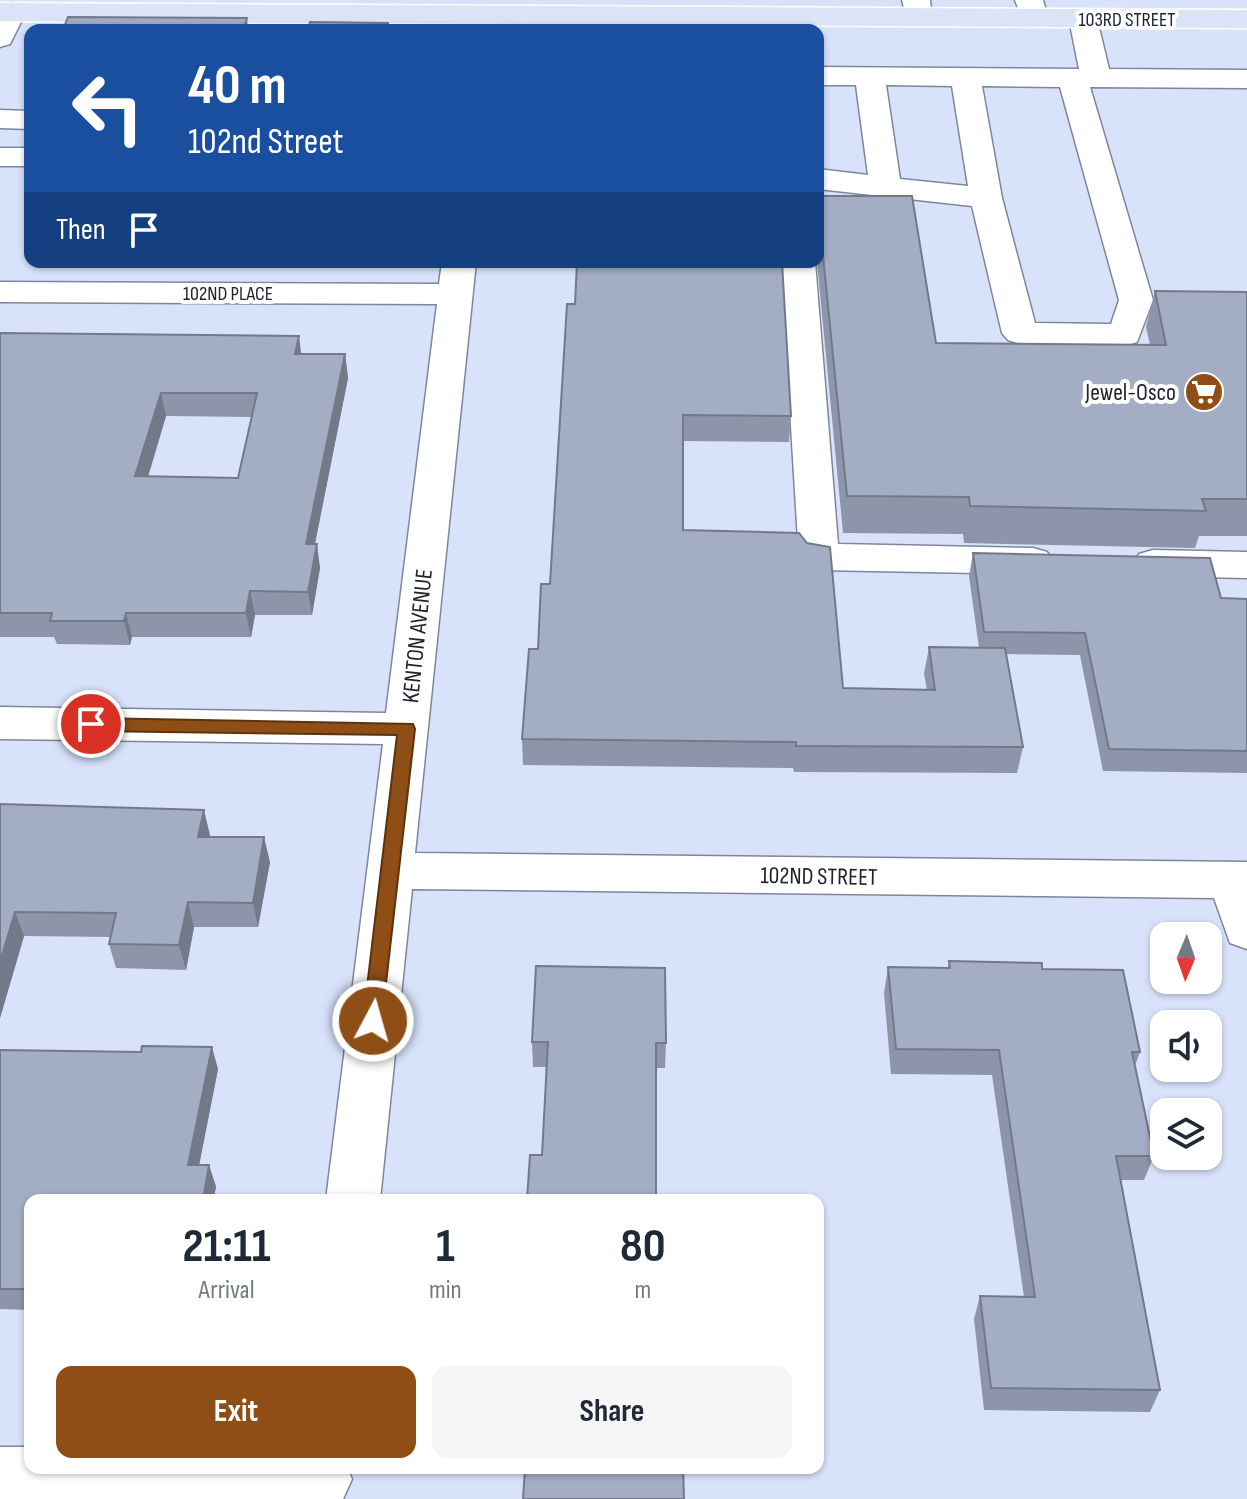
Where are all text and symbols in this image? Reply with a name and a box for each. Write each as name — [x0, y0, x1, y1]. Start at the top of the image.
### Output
street label: 103RD STREET — [1079, 8, 1175, 32]
text: 40 m — [188, 53, 287, 120]
icon: left — [56, 56, 160, 160]
text: 102nd Street — [188, 121, 344, 164]
icon: arrive — [122, 208, 166, 252]
text: Then — [56, 212, 106, 248]
street label: 102ND PLACE — [183, 282, 273, 306]
supermarket icon: Jewel-Osco — [1183, 371, 1225, 413]
place label: Jewel-Osco — [1084, 378, 1176, 407]
street label: KENTON AVENUE — [396, 568, 439, 704]
pin — [57, 690, 125, 758]
icon: arrive — [69, 702, 113, 746]
street label: 102ND STREET — [760, 861, 878, 892]
north arrow — [1150, 922, 1222, 994]
map controls — [1150, 922, 1222, 1170]
position arrow — [331, 979, 415, 1063]
button: sound — [1150, 1010, 1222, 1082]
button: layers — [1150, 1098, 1222, 1170]
text: 21:11 — [182, 1218, 271, 1275]
text: 1 — [436, 1218, 455, 1275]
text: 80 — [620, 1218, 666, 1275]
text: Arrival — [199, 1275, 254, 1306]
text: min — [429, 1275, 462, 1306]
text: m — [634, 1275, 651, 1306]
button: Exit — [56, 1366, 416, 1458]
button: Share — [432, 1366, 792, 1458]

